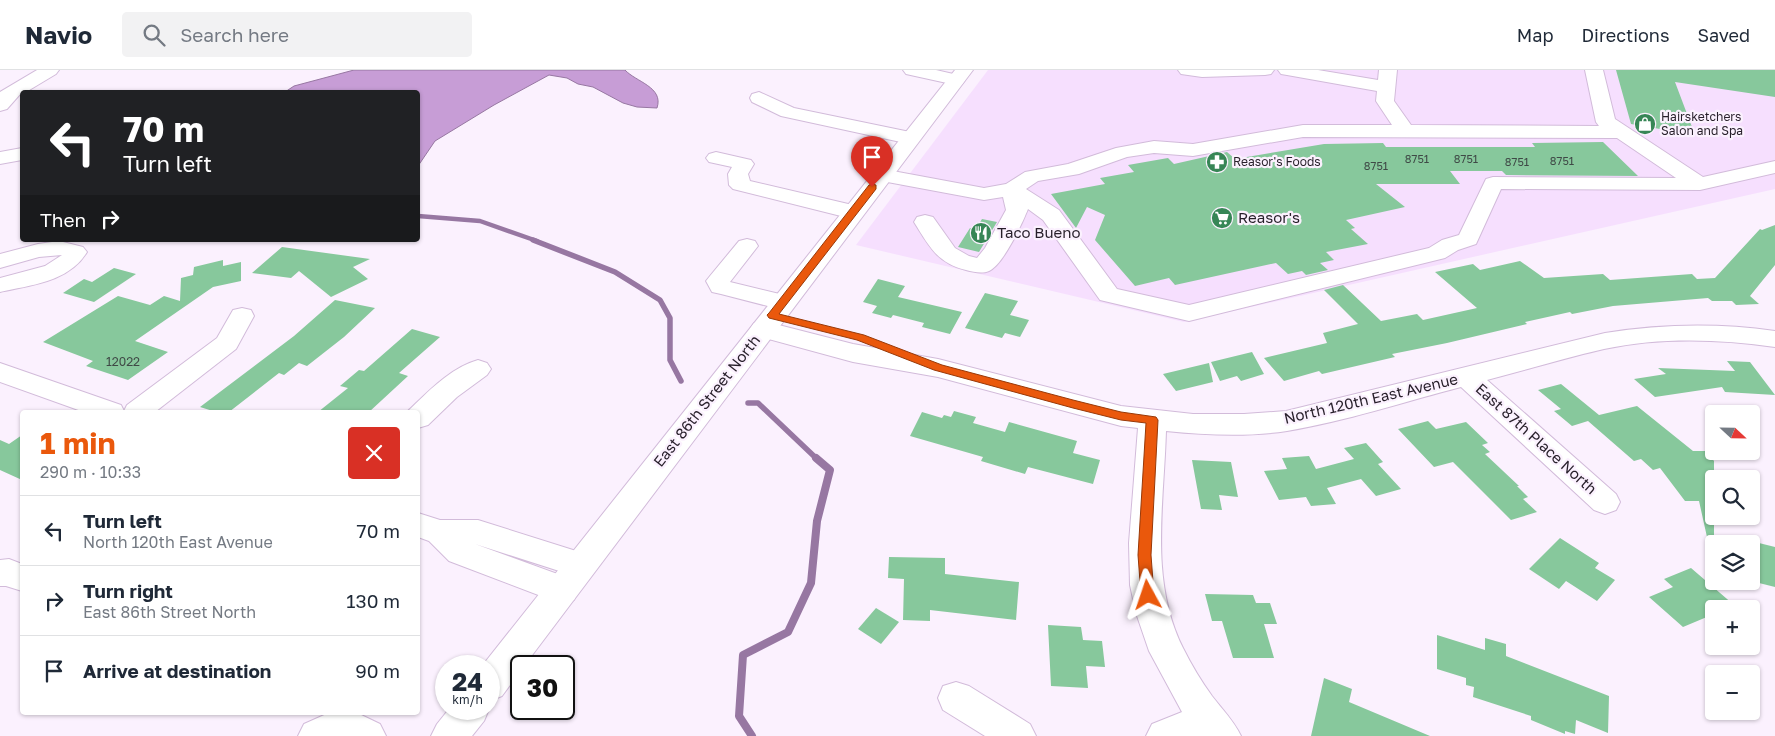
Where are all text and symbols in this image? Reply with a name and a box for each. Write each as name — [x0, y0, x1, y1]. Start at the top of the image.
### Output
search box — [122, 12, 472, 57]
text: Navio — [25, 20, 92, 49]
icon: search — [140, 21, 168, 49]
text: Search here — [180, 23, 289, 46]
text: Map — [1517, 24, 1553, 46]
text: Directions — [1581, 24, 1669, 46]
text: Saved — [1697, 24, 1750, 46]
text: 70 m — [123, 108, 204, 150]
place label: Hairsketchers Salon and Spa — [1661, 109, 1743, 138]
icon: left — [40, 110, 105, 175]
shop icon: Hairsketchers Salon and Spa — [1633, 112, 1657, 136]
pin — [851, 136, 893, 187]
icon: arrive — [858, 143, 886, 171]
text: Turn left — [123, 150, 212, 177]
pharmacy icon: Reasor's Foods — [1205, 150, 1229, 174]
house number: 8751 — [1405, 152, 1429, 165]
house number: 8751 — [1454, 152, 1478, 165]
place label: Reasor's Foods — [1233, 154, 1321, 169]
house number: 8751 — [1550, 154, 1574, 167]
house number: 8751 — [1505, 155, 1529, 168]
house number: 8751 — [1364, 159, 1388, 172]
icon: right — [96, 205, 124, 233]
supermarket icon: Reasor's — [1210, 206, 1234, 230]
text: Then — [40, 208, 86, 231]
place label: Reasor's — [1238, 208, 1300, 226]
restaurant icon: Taco Bueno — [969, 221, 993, 245]
place label: Taco Bueno — [997, 223, 1080, 241]
street label: East 86th Street North — [649, 331, 763, 470]
house number: 12022 — [106, 354, 140, 369]
street label: North 120th East Avenue — [1282, 369, 1460, 427]
street label: East 87th Place North — [1472, 379, 1601, 497]
north arrow — [1705, 405, 1760, 460]
map controls — [1705, 405, 1760, 720]
text: 1 min — [40, 425, 116, 461]
button: close — [348, 427, 400, 479]
text: 290 m · 10:33 — [40, 462, 141, 482]
button: search — [1705, 470, 1760, 525]
text: Turn left — [83, 509, 162, 532]
icon: left — [40, 517, 68, 545]
text: 70 m — [357, 519, 400, 542]
text: North 120th East Avenue — [83, 532, 273, 552]
button: layers — [1705, 535, 1760, 590]
position arrow — [1121, 568, 1173, 620]
text: Turn right — [83, 579, 173, 602]
icon: right — [40, 587, 68, 615]
text: 130 m — [346, 589, 400, 612]
button: + — [1705, 600, 1760, 655]
text: East 86th Street North — [83, 602, 256, 622]
speed limit sign: 30 — [510, 655, 575, 720]
icon: arrive — [40, 657, 68, 685]
text: Arrive at destination — [83, 659, 271, 682]
text: 90 m — [355, 659, 400, 682]
button: − — [1705, 665, 1760, 720]
text: 24 — [452, 666, 483, 697]
text: km/h — [452, 692, 483, 707]

